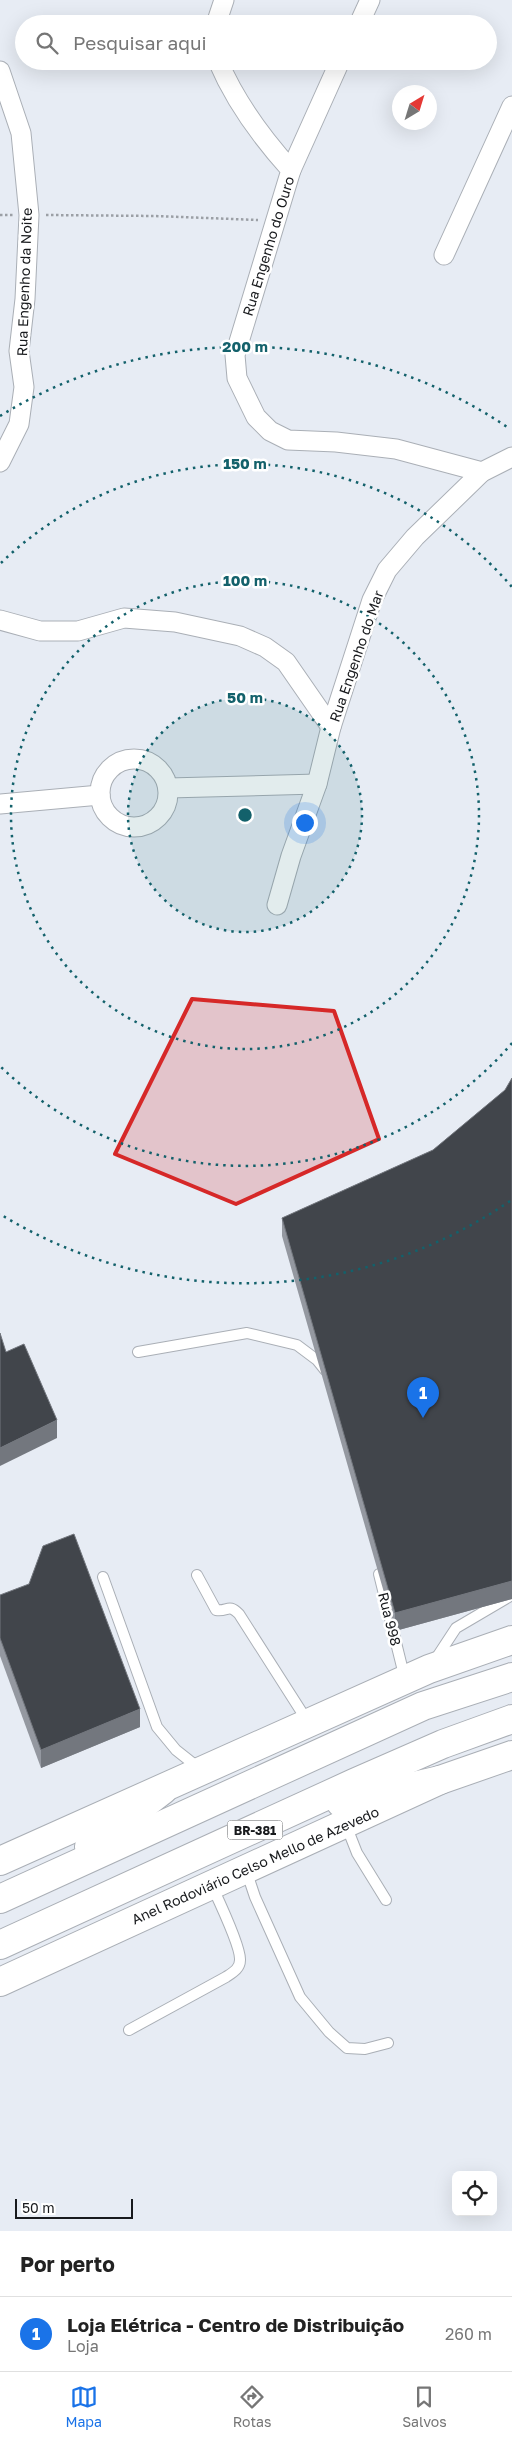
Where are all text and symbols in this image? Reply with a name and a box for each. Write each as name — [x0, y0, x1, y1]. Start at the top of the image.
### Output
search box — [15, 15, 497, 70]
icon: search — [33, 29, 61, 57]
text: Pesquisar aqui — [73, 31, 207, 54]
north arrow — [392, 85, 437, 130]
street label: Rua Engenho do Ouro — [239, 174, 297, 318]
street label: Rua Engenho da Noite — [13, 207, 35, 357]
text: 200 m — [222, 337, 268, 355]
text: 150 m — [223, 454, 267, 472]
text: 100 m — [223, 571, 267, 589]
street label: Rua Engenho do Mar — [325, 587, 387, 724]
text: 50 m — [227, 688, 263, 706]
centre of rings — [236, 806, 254, 824]
your location — [292, 810, 318, 836]
pin: 1 — [407, 1377, 439, 1418]
street label: Rua 998 — [375, 1590, 405, 1648]
street label: Anel Rodoviário Celso Mello de Azevedo — [129, 1803, 381, 1927]
road number: BR-381 — [228, 1820, 282, 1840]
map controls — [452, 2171, 497, 2216]
button: locate — [452, 2171, 497, 2216]
scale bar — [15, 2196, 132, 2219]
text: 50 m — [22, 2199, 55, 2216]
text: Por perto — [20, 2251, 115, 2277]
text: Loja Elétrica - Centro de Distribuição — [67, 2313, 404, 2336]
text: 1 — [32, 2324, 40, 2344]
text: 260 m — [445, 2324, 492, 2344]
text: Loja — [67, 2336, 99, 2356]
tab: Mapa — [65, 2383, 102, 2430]
tab: Rotas — [233, 2383, 271, 2430]
tab: Salvos — [402, 2383, 447, 2430]

